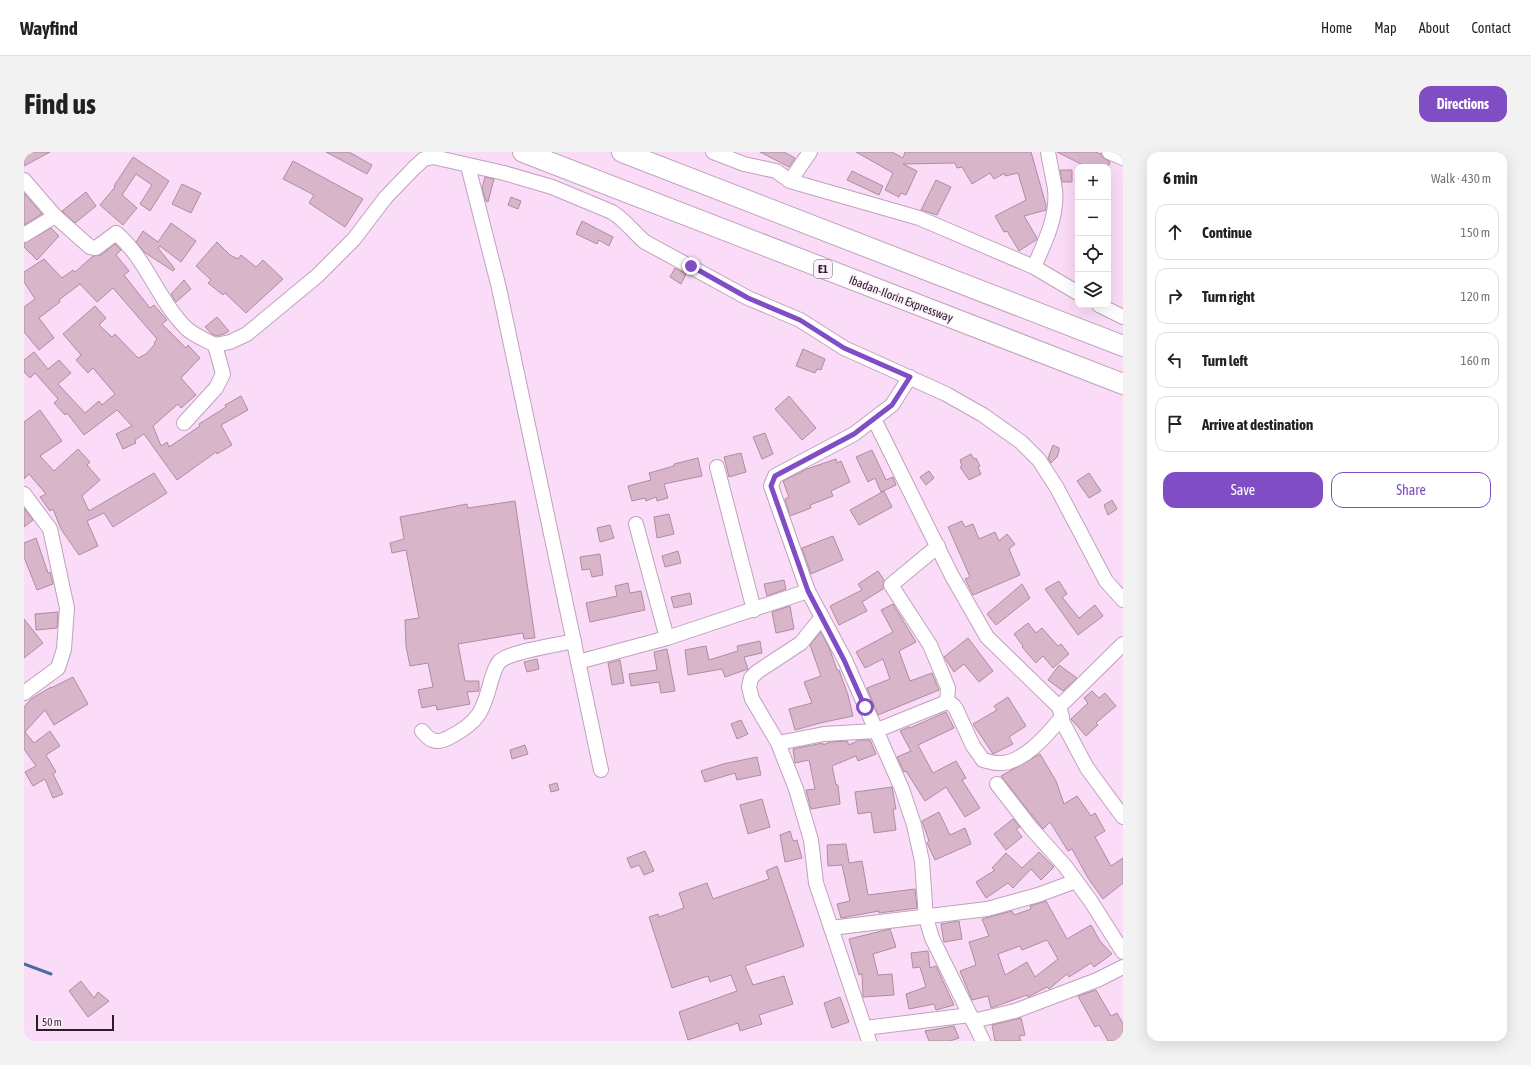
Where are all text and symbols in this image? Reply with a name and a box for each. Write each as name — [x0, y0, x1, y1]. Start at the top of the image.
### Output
text: Wayfind — [20, 17, 78, 39]
text: Home — [1321, 20, 1352, 36]
text: Map — [1374, 20, 1397, 36]
text: About — [1419, 20, 1450, 36]
text: Contact — [1472, 20, 1511, 36]
button: Directions — [1419, 86, 1507, 122]
text: Find us — [24, 88, 96, 120]
map controls — [1075, 164, 1111, 308]
button: + — [1075, 164, 1111, 200]
text: 6 min — [1163, 168, 1198, 188]
text: Walk · 430 m — [1431, 171, 1491, 186]
button: − — [1075, 200, 1111, 236]
icon: ahead — [1164, 221, 1186, 243]
text: Continue — [1202, 224, 1252, 241]
text: 150 m — [1461, 225, 1490, 240]
button: locate — [1075, 236, 1111, 272]
route end — [682, 257, 700, 275]
road number: E1 — [814, 260, 832, 278]
button: layers — [1075, 272, 1111, 308]
street label: Ibadan-Ilorin Expressway — [847, 273, 955, 325]
icon: right — [1164, 285, 1186, 307]
text: Turn right — [1202, 288, 1255, 305]
text: 120 m — [1461, 289, 1490, 304]
icon: left — [1164, 349, 1186, 371]
text: Turn left — [1202, 352, 1248, 369]
text: 160 m — [1461, 353, 1490, 368]
icon: arrive — [1164, 413, 1186, 435]
text: Arrive at destination — [1202, 416, 1313, 433]
button: Save — [1163, 472, 1323, 508]
button: Share — [1331, 472, 1491, 508]
route start — [856, 698, 874, 716]
scale bar — [36, 1013, 114, 1032]
text: 50 m — [42, 1016, 62, 1028]

